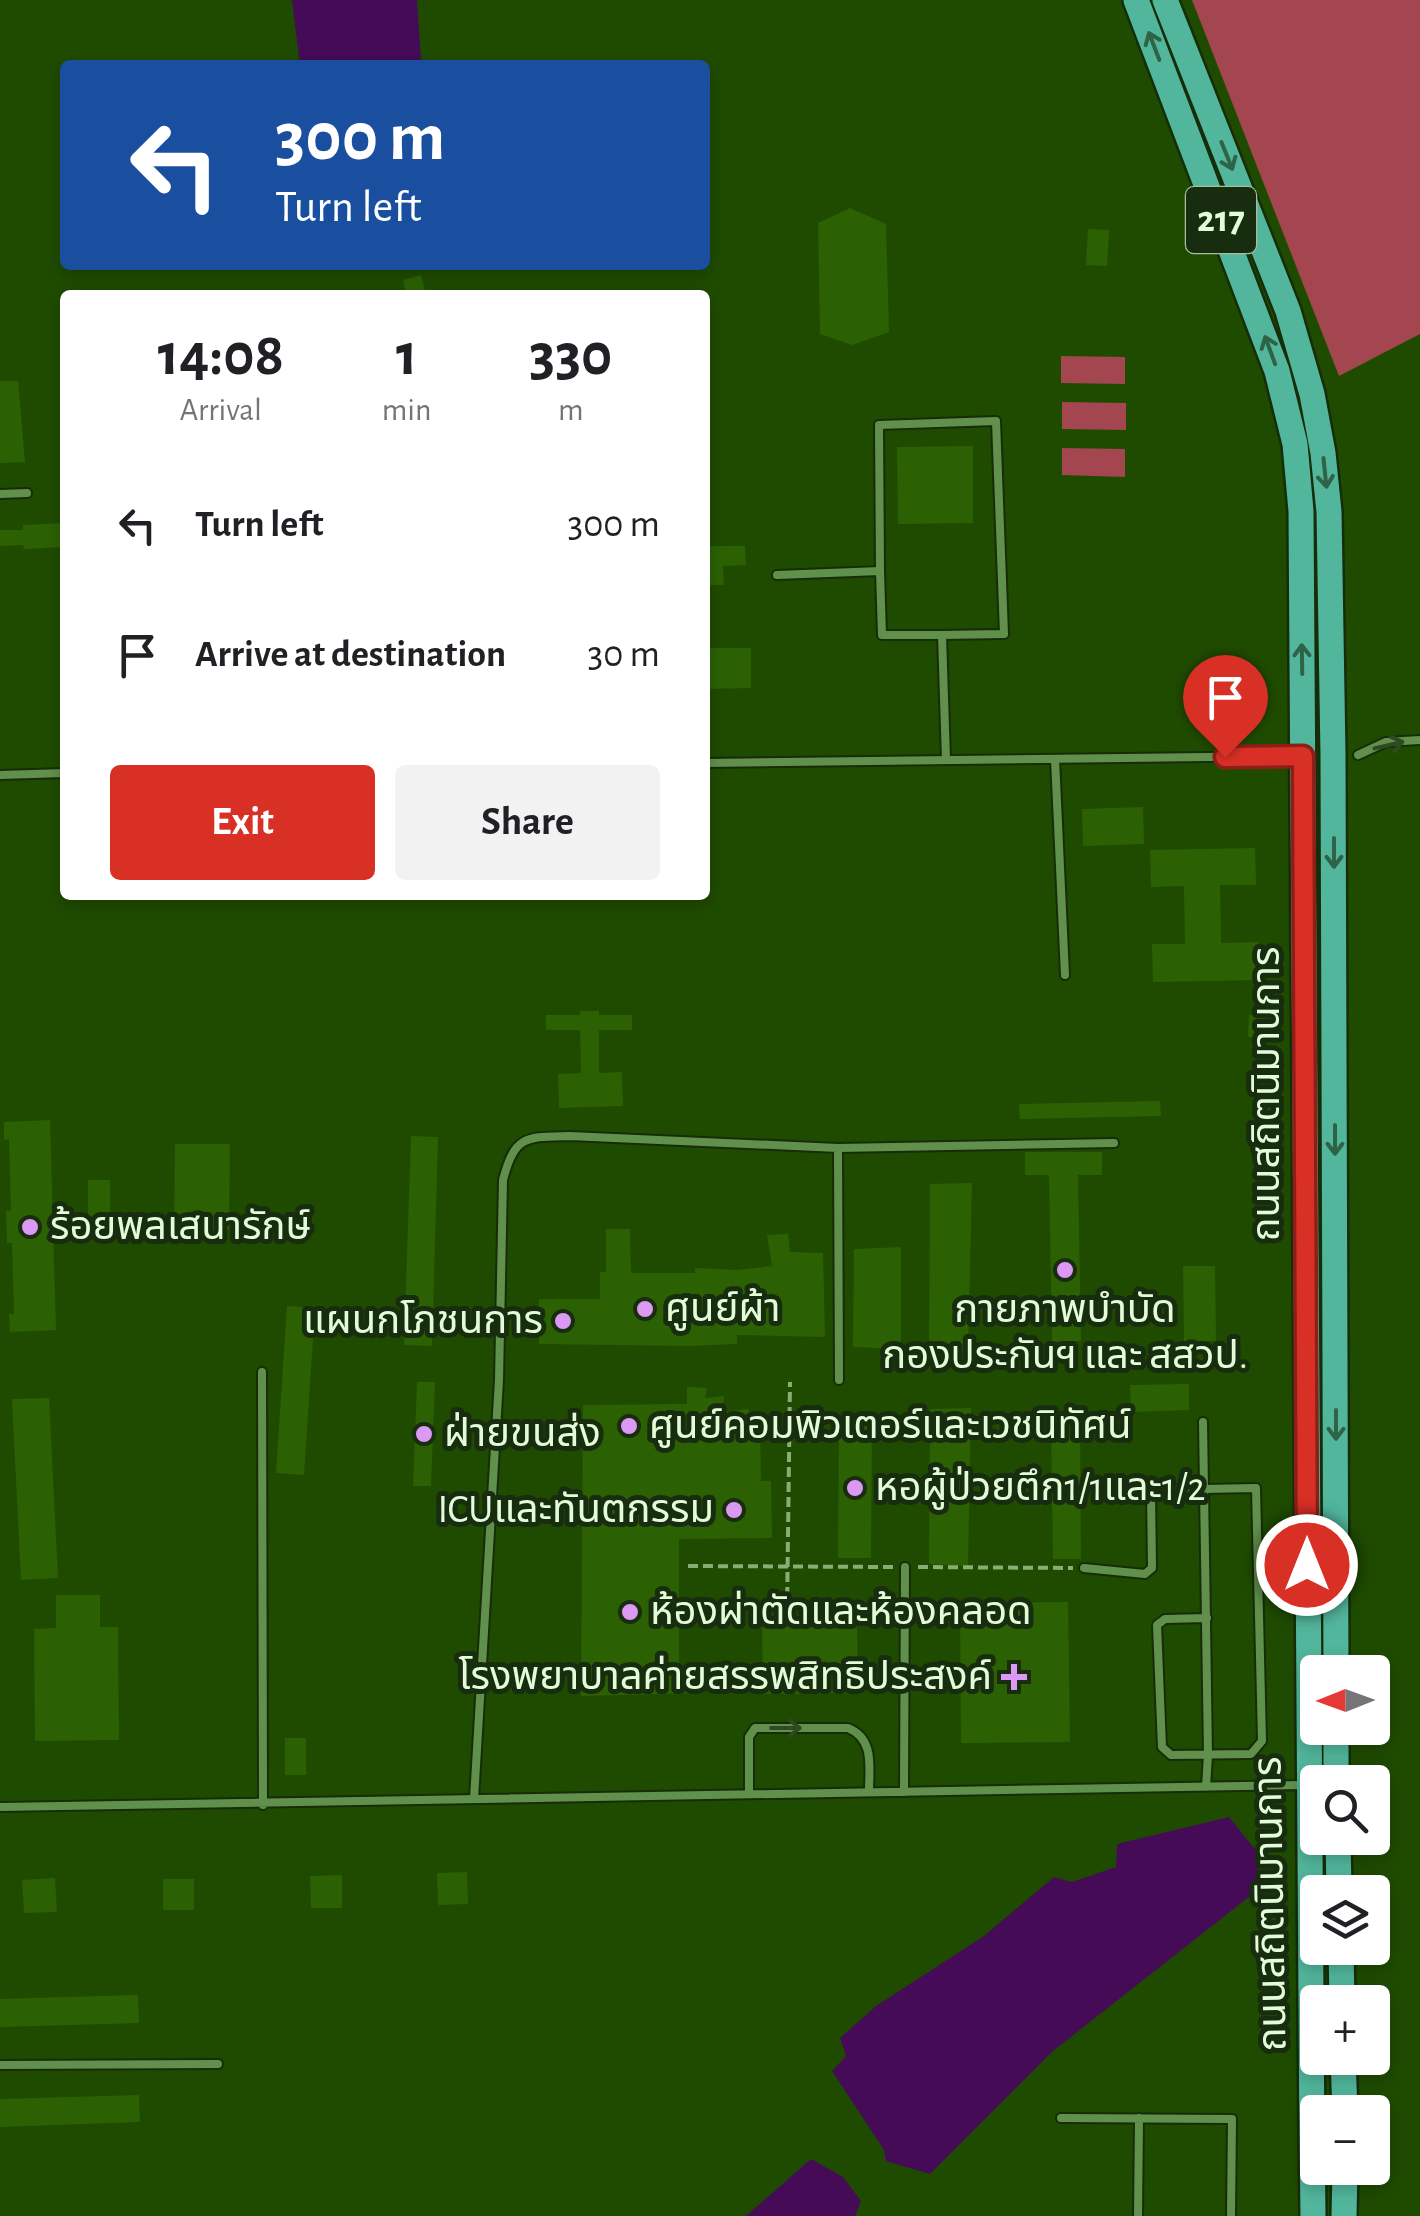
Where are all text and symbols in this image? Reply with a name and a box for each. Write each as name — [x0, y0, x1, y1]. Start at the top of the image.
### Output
one-way arrow — [1143, 31, 1161, 62]
icon: left — [110, 100, 240, 230]
text: 300 m — [275, 103, 445, 173]
one-way arrow — [1219, 140, 1237, 170]
text: Turn left — [275, 185, 422, 230]
road number: 217 — [1186, 187, 1256, 253]
text: 14:08 — [158, 326, 284, 386]
text: 1 — [396, 326, 417, 386]
text: 330 — [529, 326, 612, 386]
one-way arrow — [1260, 335, 1278, 366]
text: Arrival — [180, 394, 262, 426]
text: min — [382, 394, 432, 426]
text: m — [558, 394, 584, 426]
one-way arrow — [1316, 457, 1335, 489]
icon: left — [110, 498, 165, 553]
text: Turn left — [195, 506, 323, 544]
text: 300 m — [568, 506, 660, 544]
icon: arrive — [110, 628, 165, 683]
text: Arrive at destination — [195, 636, 506, 674]
text: 30 m — [588, 636, 660, 674]
one-way arrow — [1292, 643, 1312, 676]
pin — [1183, 655, 1268, 758]
icon: arrive — [1198, 670, 1253, 725]
one-way arrow — [1372, 735, 1404, 753]
button: Exit — [110, 765, 375, 880]
button: Share — [395, 765, 660, 880]
one-way arrow — [1324, 836, 1344, 868]
street label: ถนนสถิตนิมานการ — [1247, 946, 1287, 1242]
one-way arrow — [1326, 1122, 1344, 1155]
place label: ร้อยพลเสนารักษ์ — [50, 1206, 311, 1247]
marker: ร้อยพลเสนารักษ์ — [19, 1216, 41, 1238]
marker: กายภาพบำบัด กองประกันฯ และ สสวป. — [1054, 1259, 1076, 1281]
place label: ศูนย์ผ้า — [665, 1288, 781, 1331]
place label: กายภาพบำบัด กองประกันฯ และ สสวป. — [882, 1290, 1248, 1376]
marker: ศูนย์ผ้า — [634, 1298, 656, 1320]
place label: แผนกโภชนการ — [303, 1300, 543, 1341]
marker: แผนกโภชนการ — [552, 1310, 574, 1332]
place label: ศูนย์คอมพิวเตอร์และเวชนิทัศน์ — [649, 1406, 1132, 1448]
one-way arrow — [1326, 1408, 1346, 1441]
place label: ฝ่ายขนส่ง — [444, 1412, 601, 1454]
marker: ศูนย์คอมพิวเตอร์และเวชนิทัศน์ — [618, 1415, 640, 1437]
marker: ฝ่ายขนส่ง — [413, 1423, 435, 1445]
place label: หอผู้ป่วยตึก1/1และ1/2 — [875, 1466, 1206, 1510]
marker: หอผู้ป่วยตึก1/1และ1/2 — [844, 1477, 866, 1499]
place label: ICUและทันตกรรม — [438, 1490, 714, 1530]
marker: ICUและทันตกรรม — [723, 1499, 745, 1521]
position arrow — [1255, 1513, 1359, 1617]
place label: ห้องผ่าตัดและห้องคลอด — [650, 1590, 1032, 1632]
marker: ห้องผ่าตัดและห้องคลอด — [619, 1601, 641, 1623]
place label: โรงพยาบาลค่ายสรรพสิทธิประสงค์ — [459, 1655, 992, 1697]
north arrow — [1300, 1655, 1390, 1745]
map controls — [1300, 1655, 1390, 2185]
marker: โรงพยาบาลค่ายสรรพสิทธิประสงค์ — [1001, 1664, 1027, 1690]
one-way arrow — [770, 1718, 802, 1738]
street label: ถนนสถิตนิมานการ — [1248, 1756, 1294, 2052]
button: search — [1300, 1765, 1390, 1855]
button: layers — [1300, 1875, 1390, 1965]
button: + — [1300, 1985, 1390, 2075]
button: − — [1300, 2095, 1390, 2185]

